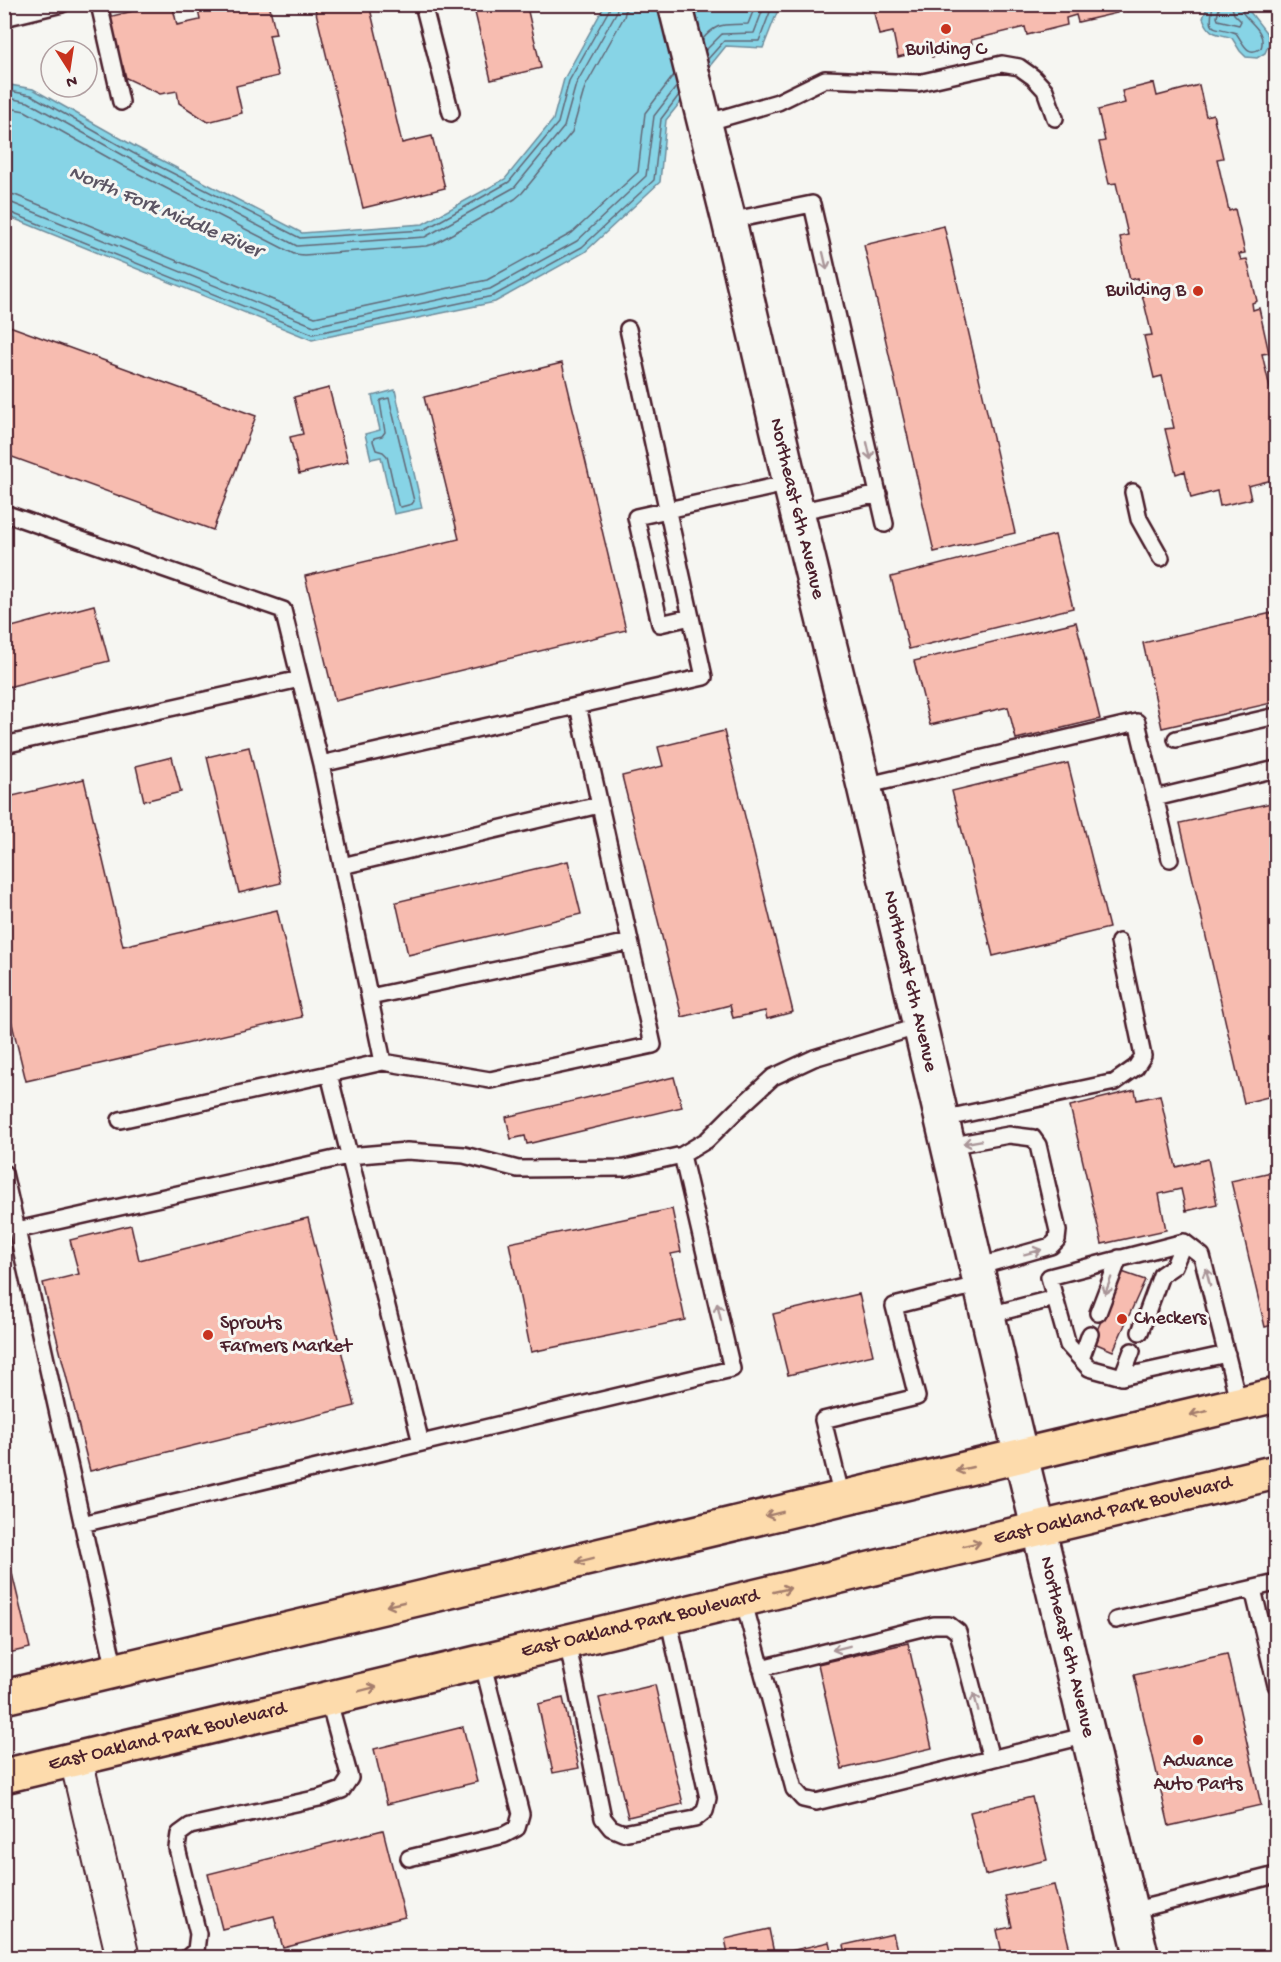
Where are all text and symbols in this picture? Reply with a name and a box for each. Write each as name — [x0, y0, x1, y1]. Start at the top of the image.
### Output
marker: Building C — [939, 22, 953, 36]
north arrow — [39, 39, 99, 99]
place label: Building C — [905, 39, 988, 62]
text: N — [64, 70, 78, 91]
water label: North Fork Middle River — [65, 161, 270, 267]
one-way arrow — [820, 251, 831, 270]
place label: Building B — [1105, 280, 1187, 303]
marker: Building B — [1191, 284, 1205, 298]
street label: Northeast 6th Avenue — [764, 416, 830, 602]
one-way arrow — [863, 441, 875, 460]
street label: Northeast 6th Avenue — [877, 888, 942, 1075]
one-way arrow — [963, 1137, 982, 1148]
one-way arrow — [1024, 1245, 1043, 1257]
one-way arrow — [1201, 1268, 1213, 1287]
one-way arrow — [1102, 1276, 1113, 1294]
one-way arrow — [712, 1302, 724, 1321]
place label: Checkers — [1134, 1308, 1207, 1331]
marker: Checkers — [1115, 1312, 1129, 1326]
place label: Sprouts Farmers Market — [219, 1313, 353, 1359]
marker: Sprouts Farmers Market — [201, 1328, 215, 1342]
one-way arrow — [1190, 1408, 1209, 1420]
one-way arrow — [955, 1463, 974, 1475]
street label: East Oakland Park Boulevard — [992, 1471, 1236, 1551]
one-way arrow — [765, 1509, 784, 1521]
one-way arrow — [962, 1538, 981, 1550]
one-way arrow — [576, 1554, 595, 1566]
street label: Northeast 6th Avenue — [1034, 1554, 1100, 1740]
one-way arrow — [772, 1583, 791, 1595]
street label: East Oakland Park Boulevard — [519, 1584, 764, 1664]
one-way arrow — [386, 1599, 405, 1610]
one-way arrow — [832, 1643, 851, 1655]
one-way arrow — [357, 1683, 377, 1694]
one-way arrow — [970, 1693, 982, 1712]
street label: East Oakland Park Boulevard — [46, 1697, 291, 1776]
marker: Advance Auto Parts — [1191, 1733, 1205, 1747]
place label: Advance Auto Parts — [1153, 1751, 1243, 1797]

